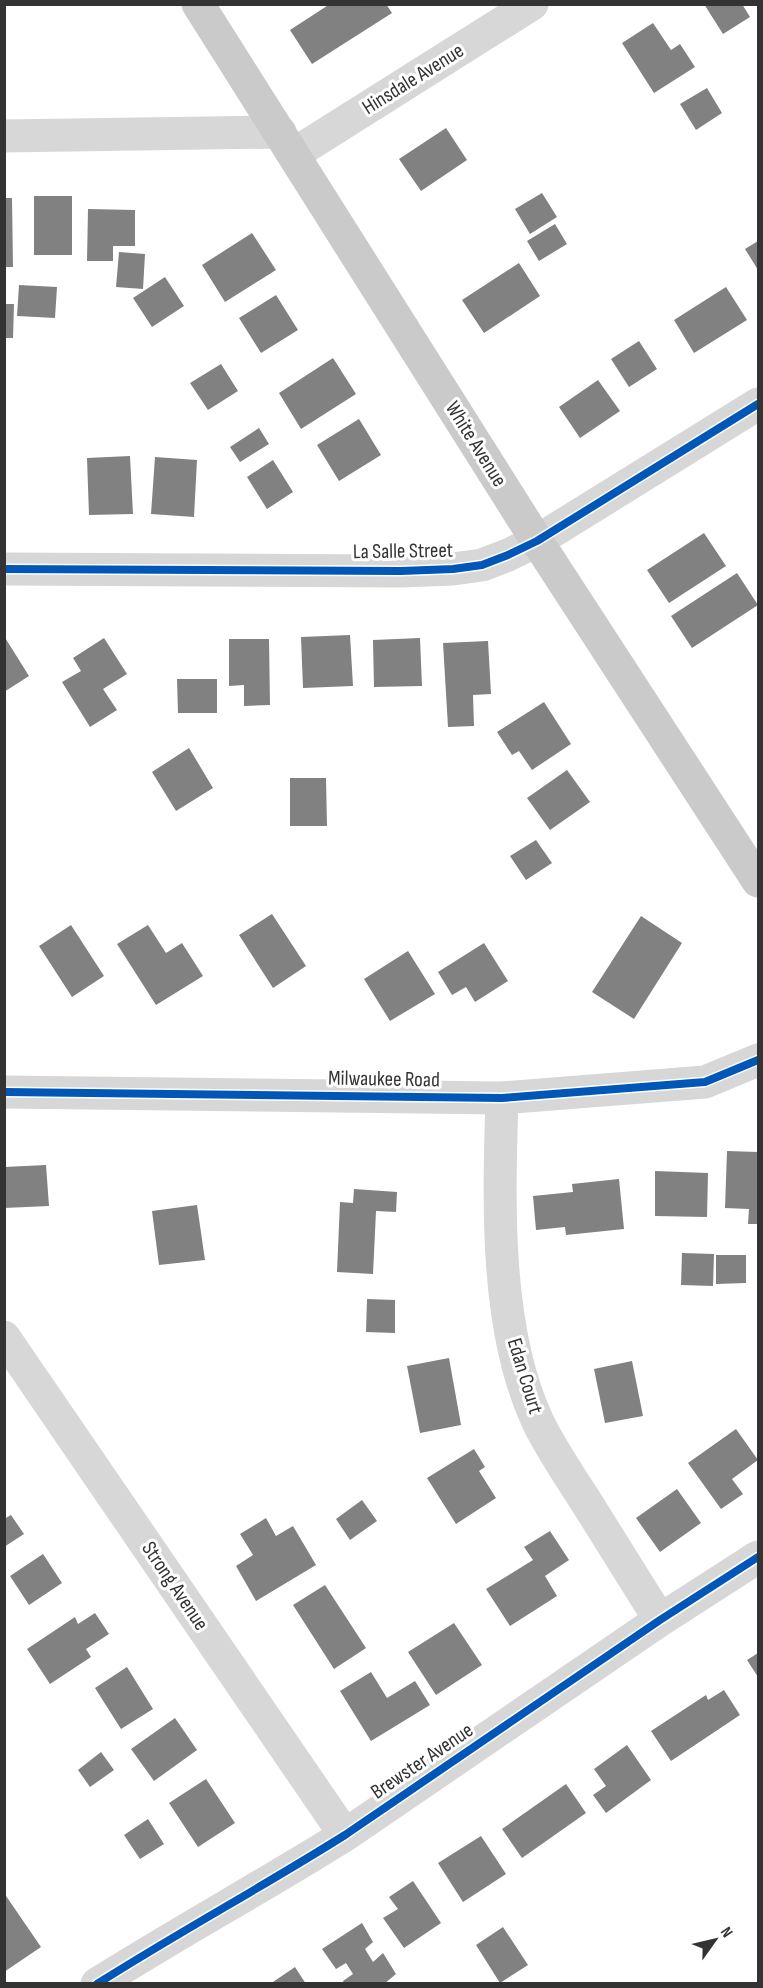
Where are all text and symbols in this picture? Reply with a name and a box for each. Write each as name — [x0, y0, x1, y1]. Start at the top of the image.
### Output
street label: Hinsdale Avenue — [358, 38, 468, 120]
street label: White Avenue — [440, 397, 512, 491]
street label: La Salle Street — [353, 538, 453, 564]
street label: Milwaukee Road — [328, 1066, 440, 1092]
street label: Edan Court — [502, 1335, 548, 1417]
street label: Strong Avenue — [136, 1537, 214, 1635]
street label: Brewster Avenue — [366, 1718, 478, 1804]
north arrow — [685, 1910, 745, 1970]
text: N — [716, 1924, 736, 1941]

